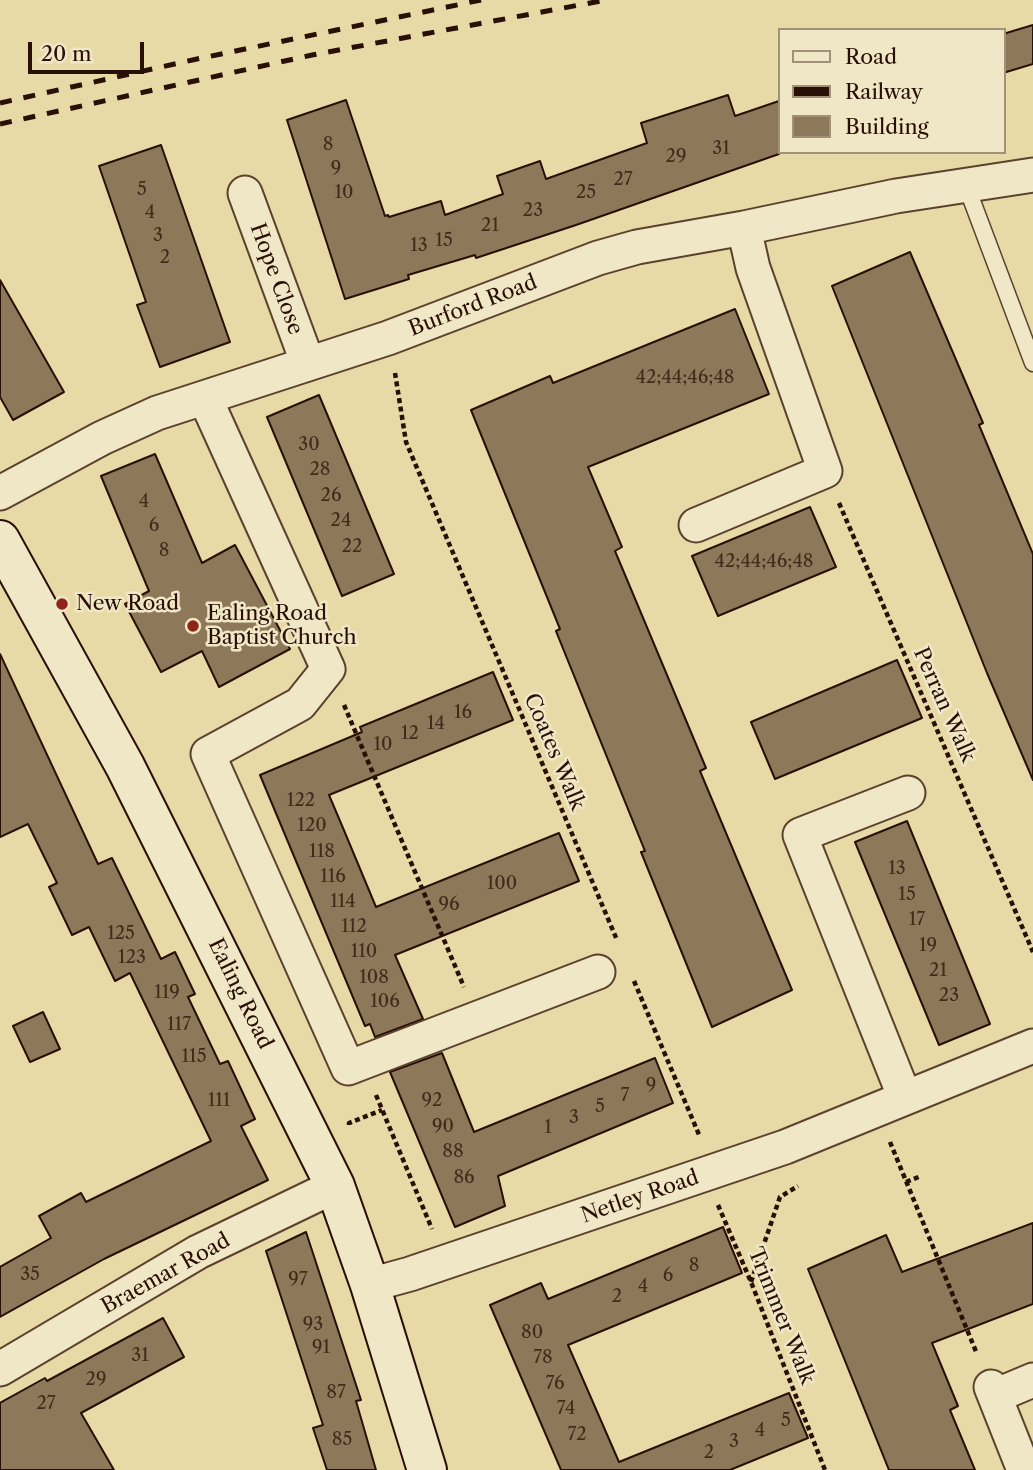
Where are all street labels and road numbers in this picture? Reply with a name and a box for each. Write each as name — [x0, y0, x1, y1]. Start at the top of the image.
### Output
street label: Hope Close — [244, 220, 308, 338]
street label: Burford Road — [405, 270, 541, 342]
street label: Perran Walk — [907, 644, 981, 766]
street label: Coates Walk — [518, 690, 590, 814]
street label: Ealing Road — [202, 935, 278, 1053]
street label: Netley Road — [578, 1165, 702, 1229]
street label: Braemar Road — [97, 1228, 235, 1320]
street label: Trimmer Walk — [742, 1244, 820, 1388]

